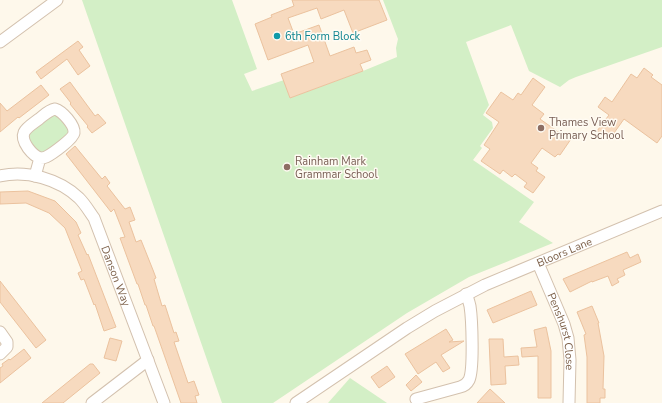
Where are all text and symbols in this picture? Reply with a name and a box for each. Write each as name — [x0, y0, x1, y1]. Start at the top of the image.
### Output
place label: 6th Form Block — [285, 29, 360, 44]
marker: 6th Form Block — [272, 31, 282, 41]
place label: Thames View Primary School — [549, 115, 625, 143]
marker: Thames View Primary School — [536, 123, 546, 133]
place label: Rainham Mark Grammar School — [295, 154, 378, 182]
marker: Rainham Mark Grammar School — [282, 162, 292, 172]
street label: Bloors Lane — [534, 234, 594, 270]
street label: Danson Way — [98, 243, 134, 309]
street label: Penshurst Close — [544, 290, 578, 370]

